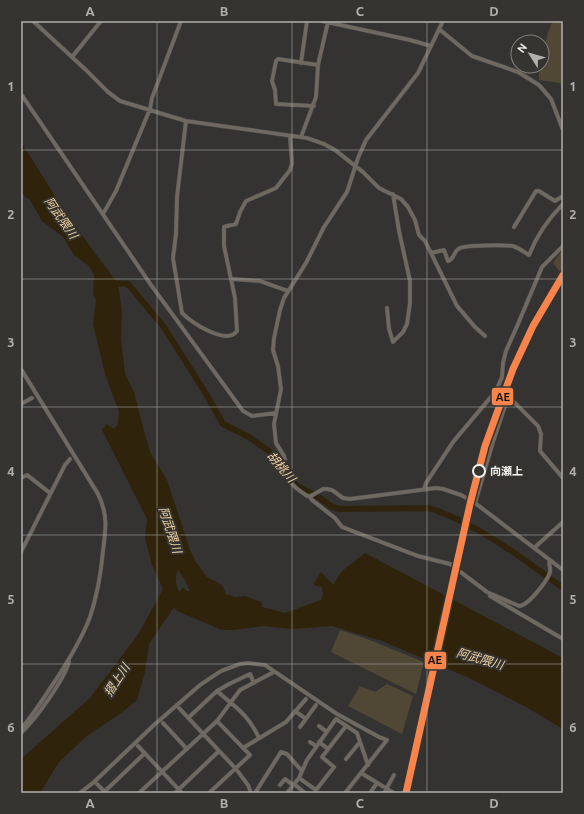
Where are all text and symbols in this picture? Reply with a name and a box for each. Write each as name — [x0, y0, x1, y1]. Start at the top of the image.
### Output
text: A — [85, 4, 95, 18]
text: B — [220, 4, 229, 18]
text: C — [356, 4, 365, 18]
text: D — [489, 4, 499, 18]
north arrow — [510, 34, 550, 74]
text: N — [515, 41, 529, 55]
text: 1 — [7, 79, 15, 93]
text: 1 — [569, 79, 577, 93]
water label: 阿武隈川 — [42, 194, 82, 243]
text: 2 — [7, 207, 15, 221]
text: 2 — [569, 207, 577, 221]
text: 3 — [7, 335, 15, 349]
text: 3 — [569, 335, 577, 349]
line badge: AE — [491, 387, 514, 406]
text: AE — [496, 391, 511, 403]
water label: 胡桃川 — [265, 449, 299, 486]
text: 4 — [7, 464, 15, 478]
marker: 向瀬上 — [472, 464, 486, 478]
text: 4 — [569, 464, 577, 478]
place label: 向瀬上 — [490, 465, 523, 477]
water label: 阿武隈川 — [157, 505, 185, 557]
text: 5 — [7, 592, 15, 606]
text: 5 — [569, 592, 577, 606]
water label: 阿武隈川 — [455, 646, 507, 672]
line badge: AE — [424, 651, 447, 670]
text: AE — [428, 654, 443, 666]
water label: 摺上川 — [101, 659, 133, 698]
text: 6 — [7, 720, 15, 734]
text: 6 — [569, 720, 577, 734]
text: A — [85, 796, 95, 810]
text: B — [220, 796, 229, 810]
text: C — [356, 796, 365, 810]
text: D — [489, 796, 499, 810]

